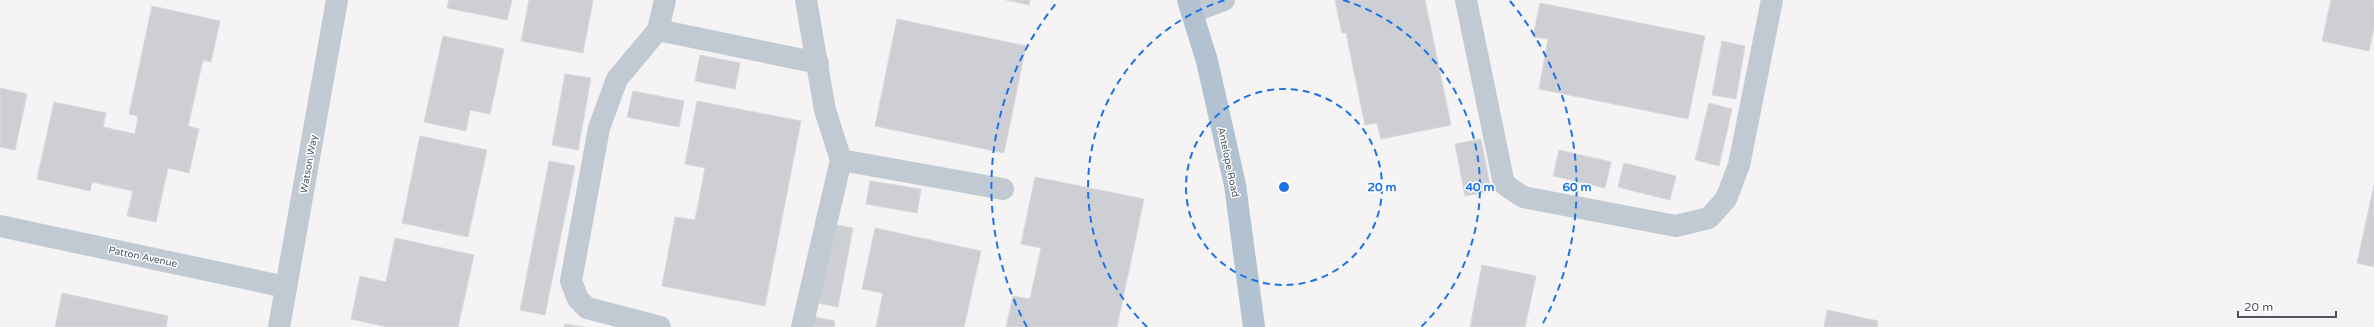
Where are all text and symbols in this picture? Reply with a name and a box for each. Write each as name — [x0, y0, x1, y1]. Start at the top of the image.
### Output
street label: Antelope Road — [1215, 126, 1241, 198]
street label: Watson Way — [298, 133, 320, 194]
centre of rings — [1277, 180, 1291, 194]
text: 20 m — [1367, 180, 1397, 194]
text: 40 m — [1465, 180, 1495, 194]
text: 60 m — [1562, 180, 1592, 194]
street label: Patton Avenue — [107, 244, 179, 270]
scale bar — [2238, 293, 2336, 319]
text: 20 m — [2244, 300, 2273, 314]

